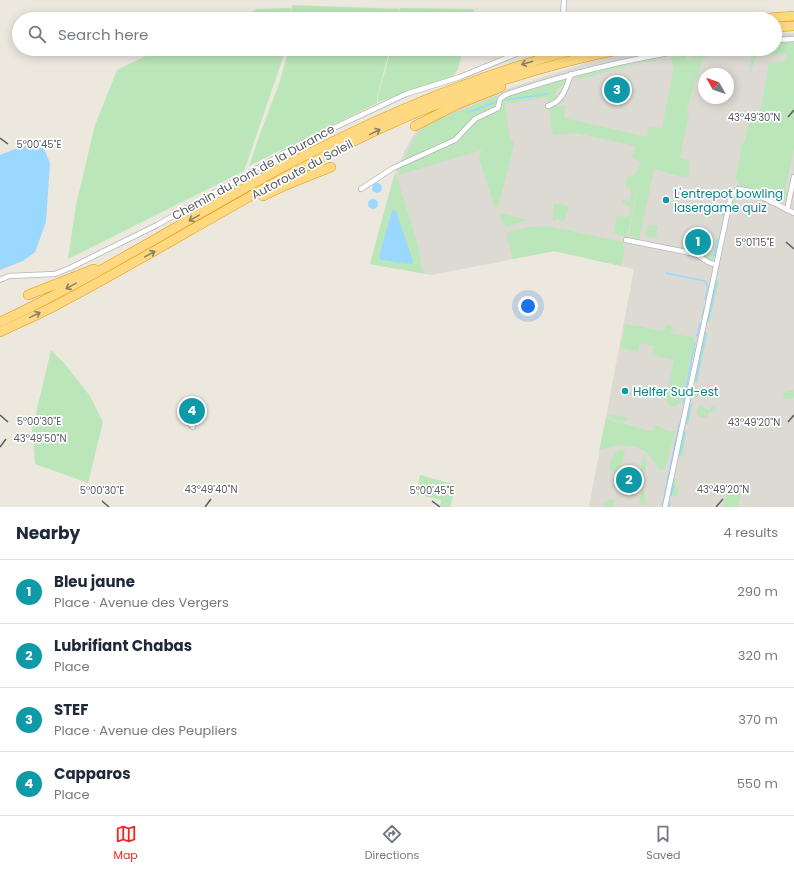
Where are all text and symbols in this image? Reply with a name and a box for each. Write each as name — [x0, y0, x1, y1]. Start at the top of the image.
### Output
search box — [12, 12, 782, 56]
icon: search — [26, 23, 48, 45]
text: Search here — [58, 24, 148, 45]
one-way arrow — [520, 60, 533, 67]
north arrow — [698, 68, 734, 104]
pin: 3 — [604, 75, 630, 105]
text: 43°49'30"N — [728, 110, 780, 125]
street label: Chemin du Pont de la Durance — [169, 120, 337, 224]
one-way arrow — [368, 128, 380, 135]
street label: Autoroute du Soleil — [248, 135, 356, 203]
text: 5°00'45"E — [16, 137, 62, 152]
place label: L'entrepot bowling lasergame quiz — [674, 185, 783, 216]
marker: L'entrepot bowling lasergame quiz — [661, 195, 671, 205]
one-way arrow — [188, 214, 200, 222]
pin: 1 — [685, 227, 711, 257]
text: 5°01'15"E — [736, 235, 774, 250]
one-way arrow — [144, 249, 156, 257]
one-way arrow — [65, 283, 77, 290]
your location — [518, 296, 538, 316]
one-way arrow — [29, 311, 41, 318]
place label: Helfer Sud-est — [633, 383, 718, 400]
marker: Helfer Sud-est — [620, 386, 630, 396]
pin: 4 — [179, 396, 205, 426]
text: 5°00'30"E — [17, 414, 61, 429]
text: 43°49'20"N — [728, 415, 780, 430]
text: 43°49'50"N — [14, 431, 66, 446]
pin: 2 — [616, 465, 642, 495]
text: 43°49'40"N — [185, 482, 237, 497]
text: 43°49'20"N — [697, 482, 749, 497]
text: 5°00'30"E — [80, 483, 124, 498]
text: 5°00'45"E — [409, 483, 455, 498]
text: Nearby — [16, 521, 80, 545]
text: 4 results — [724, 523, 778, 542]
text: Bleu jaune — [54, 571, 135, 592]
text: 1 — [27, 582, 31, 601]
text: 290 m — [737, 582, 778, 601]
text: Place · Avenue des Vergers — [54, 593, 229, 612]
text: Lubrifiant Chabas — [54, 635, 192, 656]
text: 2 — [25, 646, 33, 665]
text: 320 m — [738, 646, 778, 665]
text: Place — [54, 657, 89, 676]
text: STEF — [54, 699, 88, 720]
text: 3 — [25, 710, 33, 729]
text: 370 m — [738, 710, 778, 729]
text: Place · Avenue des Peupliers — [54, 721, 237, 740]
text: Capparos — [54, 763, 131, 784]
text: 4 — [25, 774, 33, 793]
text: 550 m — [737, 774, 778, 793]
text: Place — [54, 785, 89, 804]
tab: Map — [113, 823, 138, 864]
tab: Directions — [365, 823, 419, 864]
tab: Saved — [646, 823, 681, 864]

